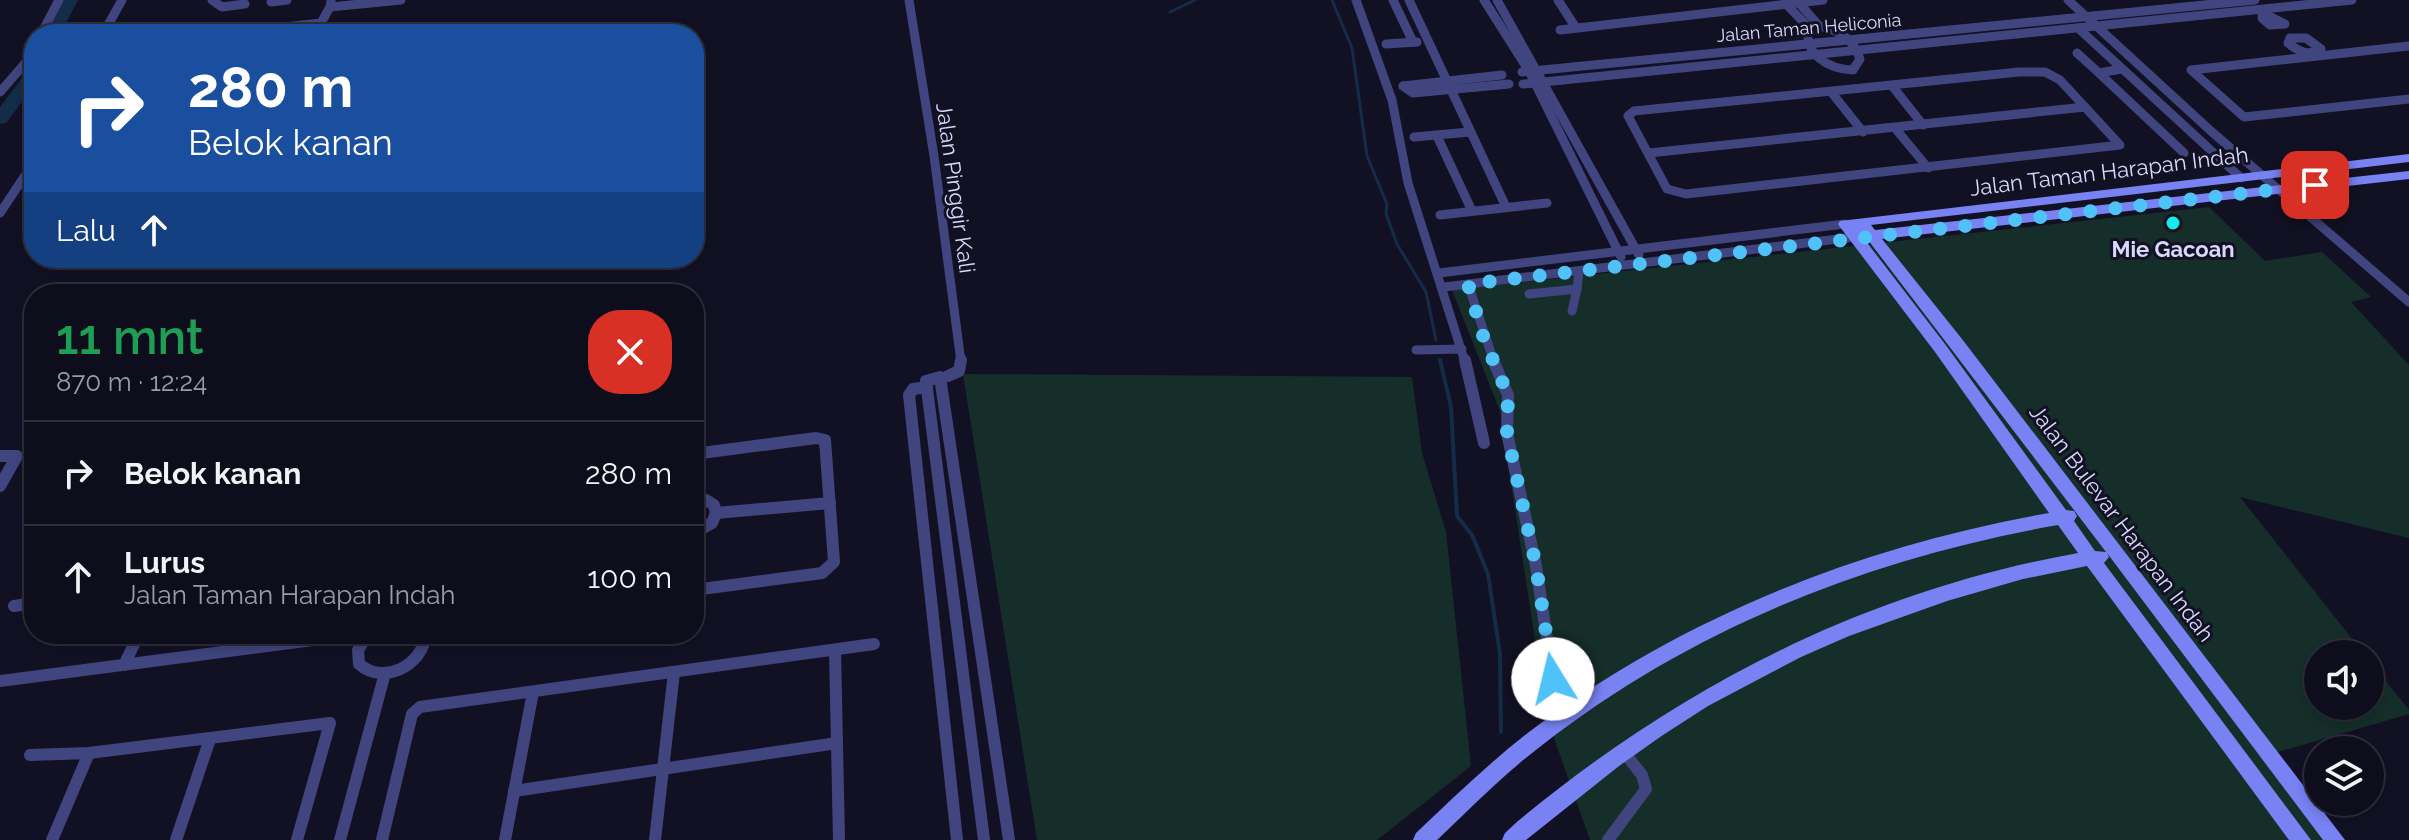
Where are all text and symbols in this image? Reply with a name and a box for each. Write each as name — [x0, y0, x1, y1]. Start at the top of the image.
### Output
street label: Jalan Taman Heliconia — [1716, 9, 1902, 46]
text: 280 m — [188, 54, 353, 120]
icon: right — [56, 56, 160, 160]
street label: Jalan Pinggir Kali — [931, 101, 981, 275]
text: Belok kanan — [188, 121, 393, 163]
street label: Jalan Taman Harapan Indah — [1968, 141, 2250, 201]
pin — [2281, 151, 2349, 219]
icon: arrive — [2293, 163, 2337, 207]
icon: ahead — [132, 208, 176, 252]
text: Lalu — [56, 213, 116, 248]
marker: Mie Gacoan — [2164, 214, 2182, 232]
place label: Mie Gacoan — [2111, 236, 2235, 262]
text: 11 mnt — [56, 309, 204, 365]
button: close — [588, 310, 672, 394]
text: 870 m · 12:24 — [56, 367, 207, 397]
street label: Jalan Bulevar Harapan Indah — [2024, 399, 2220, 647]
icon: right — [56, 451, 100, 495]
text: Belok kanan — [124, 456, 301, 491]
text: 280 m — [585, 456, 672, 491]
text: Lurus — [124, 545, 205, 580]
icon: ahead — [56, 555, 100, 599]
text: 100 m — [587, 560, 672, 595]
text: Jalan Taman Harapan Indah — [124, 580, 455, 610]
position arrow — [1511, 637, 1595, 721]
map controls — [2304, 640, 2384, 816]
button: sound — [2304, 640, 2384, 720]
button: layers — [2304, 736, 2384, 816]

